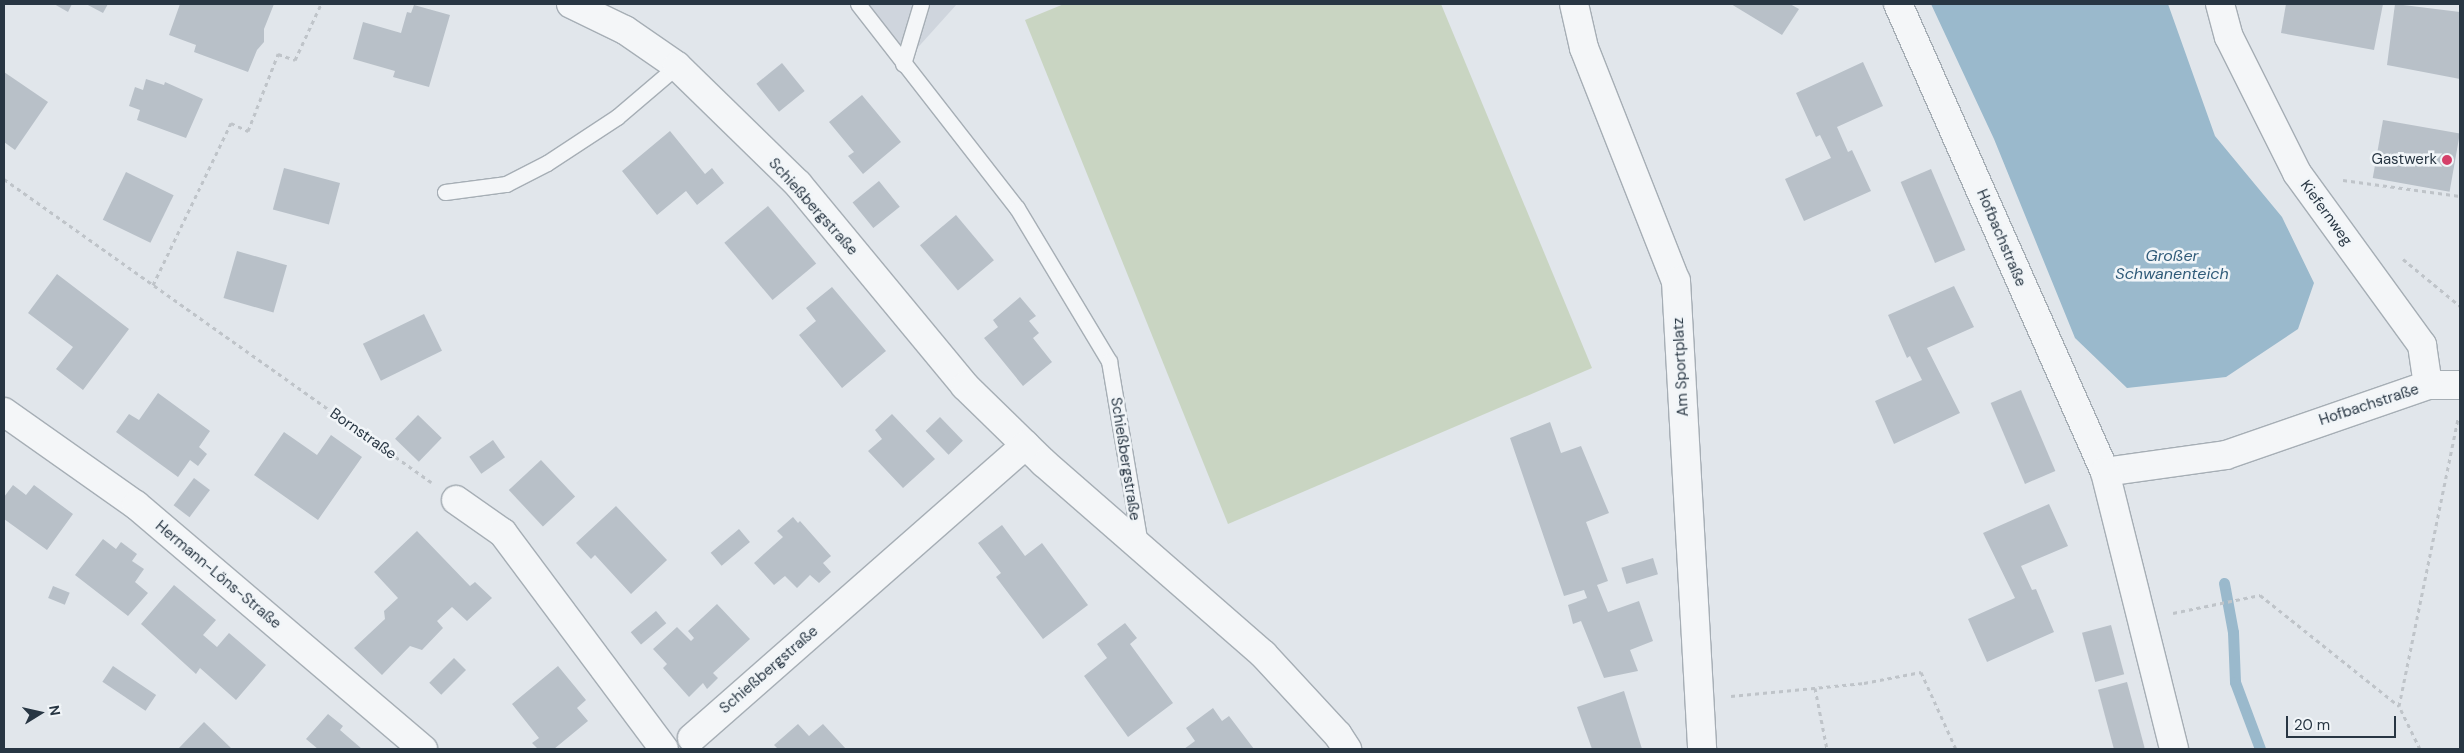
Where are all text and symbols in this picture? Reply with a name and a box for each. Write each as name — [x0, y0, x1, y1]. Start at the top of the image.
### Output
place label: Gastwerk — [2372, 151, 2437, 169]
marker: Gastwerk — [2441, 154, 2453, 166]
street label: Schießbergstraße — [765, 155, 861, 259]
street label: Kiefernweg — [2296, 177, 2356, 249]
street label: Hofbachstraße — [1972, 187, 2030, 289]
water label: Großer Schwanenteich — [2115, 246, 2229, 284]
street label: Am Sportplatz — [1669, 317, 1693, 417]
street label: Hofbachstraße — [2317, 380, 2421, 430]
street label: Schießbergstraße — [1106, 396, 1144, 522]
street label: Bornstraße — [326, 405, 400, 463]
street label: Hermann-Löns-Straße — [152, 517, 284, 633]
street label: Schießbergstraße — [716, 622, 822, 718]
north arrow — [15, 688, 65, 738]
text: N — [45, 704, 65, 717]
scale bar — [2289, 706, 2399, 738]
text: 20 m — [2294, 715, 2330, 735]

